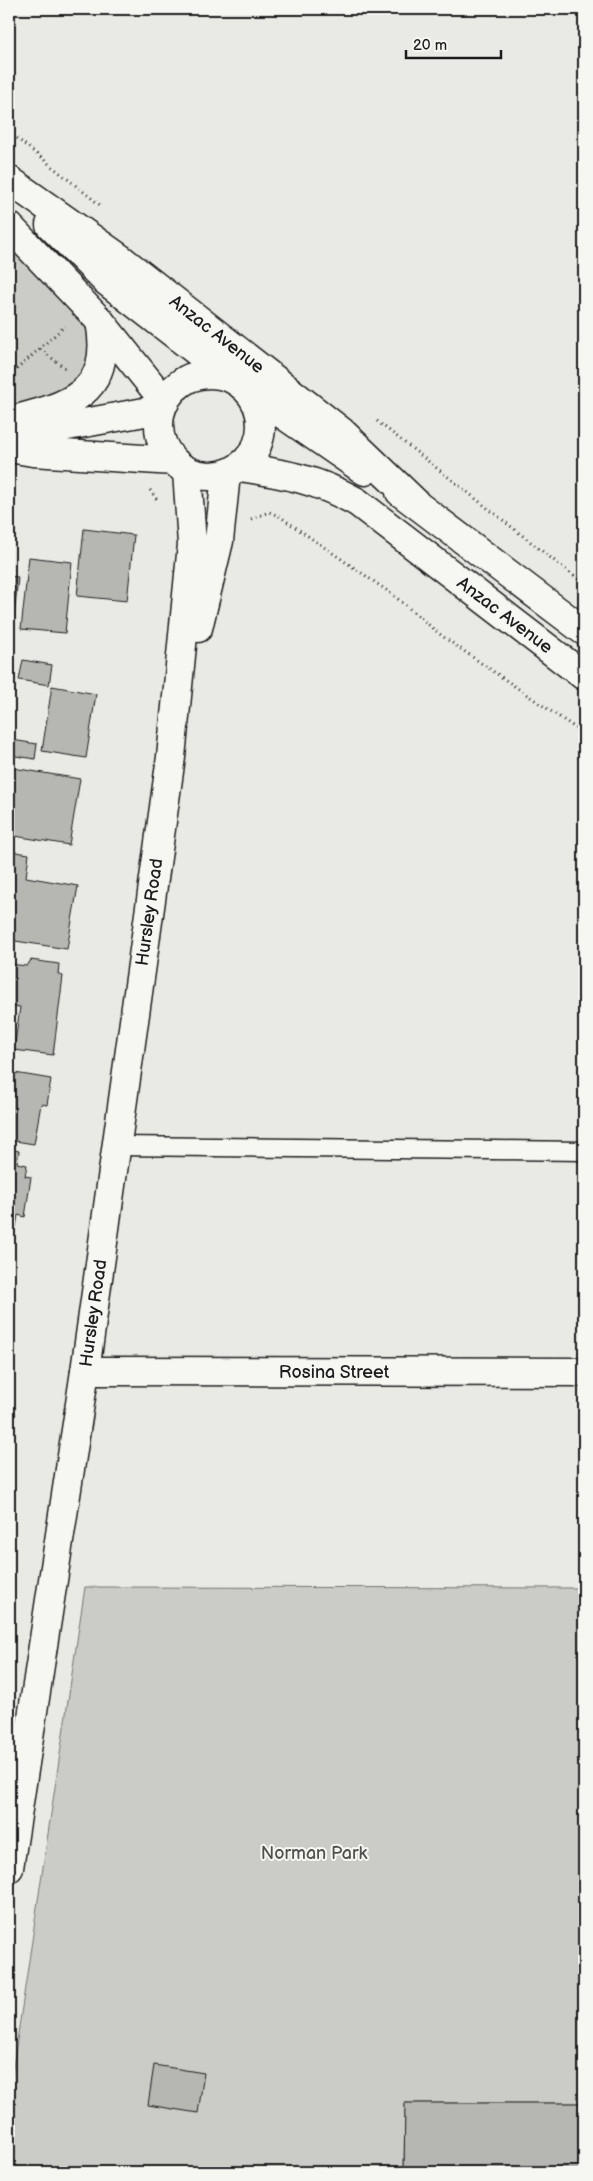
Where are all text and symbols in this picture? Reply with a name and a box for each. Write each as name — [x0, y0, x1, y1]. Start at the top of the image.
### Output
scale bar — [406, 28, 500, 60]
text: 20 m — [413, 36, 447, 55]
street label: Anzac Avenue — [165, 291, 269, 378]
street label: Anzac Avenue — [453, 573, 557, 658]
street label: Hursley Road — [132, 857, 167, 967]
street label: Hursley Road — [76, 1258, 111, 1368]
street label: Rosina Street — [279, 1362, 390, 1383]
park label: Norman Park — [261, 1843, 367, 1864]

